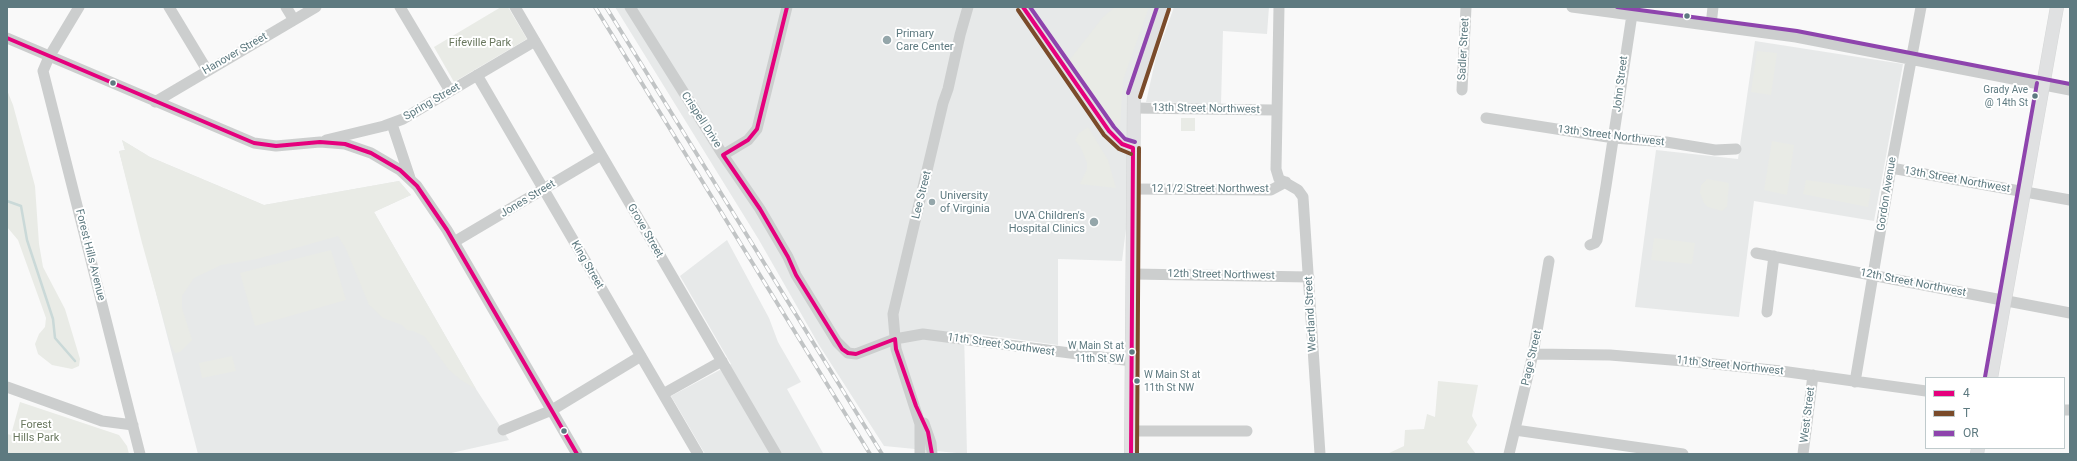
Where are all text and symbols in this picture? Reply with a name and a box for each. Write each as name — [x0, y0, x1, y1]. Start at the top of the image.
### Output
unlabelled marker — [1682, 11, 1692, 21]
street label: Sadler Street — [1456, 17, 1472, 81]
place label: Primary Care Center — [896, 27, 954, 53]
street label: Hanover Street — [200, 30, 270, 78]
marker: Primary Care Center — [881, 34, 893, 46]
park label: Fifeville Park — [449, 36, 511, 50]
street label: John Street — [1611, 55, 1631, 113]
unlabelled marker — [108, 78, 118, 88]
street label: Spring Street — [401, 81, 463, 123]
place label: Grady Ave @ 14th St — [1983, 84, 2028, 108]
street label: Crispell Drive — [678, 90, 724, 150]
marker: Grady Ave @ 14th St — [2030, 91, 2040, 101]
street label: 13th Street Northwest — [1152, 101, 1260, 117]
street label: 13th Street Northwest — [1557, 123, 1665, 149]
street label: Gordon Avenue — [1875, 156, 1899, 232]
street label: 13th Street Northwest — [1903, 164, 2011, 196]
street label: Lee Street — [910, 169, 934, 221]
street label: Jones Street — [498, 177, 558, 221]
street label: 12 1/2 Street Northwest — [1151, 182, 1269, 196]
place label: University of Virginia — [940, 189, 990, 215]
marker: University of Virginia — [927, 197, 937, 207]
street label: Grove Street — [624, 202, 666, 260]
street label: Forest Hills Avenue — [72, 208, 108, 302]
place label: UVA Children's Hospital Clinics — [1009, 209, 1085, 235]
marker: UVA Children's Hospital Clinics — [1088, 216, 1100, 228]
street label: King Street — [568, 239, 606, 291]
street label: 12th Street Northwest — [1859, 266, 1967, 300]
street label: 12th Street Northwest — [1167, 267, 1275, 283]
street label: Wertland Street — [1302, 276, 1320, 352]
street label: Page Street — [1519, 329, 1545, 387]
street label: 11th Street Southwest — [946, 331, 1056, 359]
place label: W Main St at 11th St SW — [1068, 340, 1124, 364]
marker: W Main St at 11th St SW — [1127, 347, 1137, 357]
street label: 11th Street Northwest — [1676, 354, 1784, 378]
place label: W Main St at 11th St NW — [1144, 369, 1200, 392]
marker: W Main St at 11th St NW — [1132, 376, 1142, 386]
legend — [1925, 377, 2065, 449]
street label: West Street — [1798, 386, 1818, 444]
text: 4 — [1963, 386, 1970, 400]
text: T — [1963, 406, 1970, 420]
park label: Forest Hills Park — [13, 418, 59, 444]
unlabelled marker — [559, 426, 569, 436]
text: OR — [1963, 426, 1979, 440]

